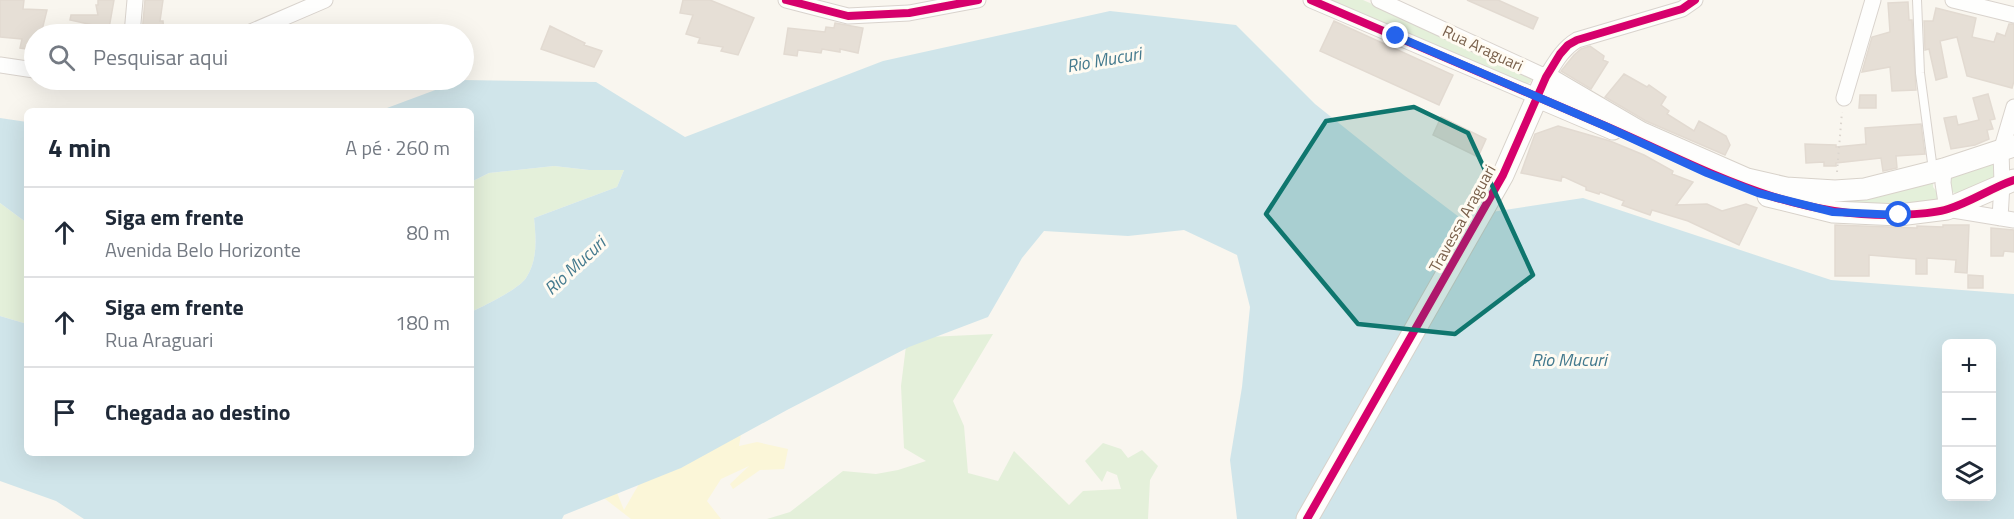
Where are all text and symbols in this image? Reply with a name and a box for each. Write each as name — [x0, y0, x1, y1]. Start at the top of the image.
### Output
street label: Rua Araguari — [1439, 19, 1527, 77]
route end — [1382, 22, 1408, 48]
search box — [24, 24, 474, 90]
water label: Rio Mucuri — [1064, 39, 1146, 79]
text: Pesquisar aqui — [93, 40, 228, 74]
icon: search — [45, 41, 78, 74]
text: 4 min — [48, 128, 111, 167]
text: A pé · 260 m — [345, 132, 450, 163]
street label: Travessa Araguari — [1423, 160, 1501, 276]
text: Siga em frente — [105, 200, 244, 234]
route start — [1885, 201, 1911, 227]
icon: ahead — [48, 216, 81, 249]
text: 80 m — [406, 217, 450, 248]
water label: Rio Mucuri — [538, 229, 613, 301]
text: Avenida Belo Horizonte — [105, 234, 301, 265]
text: Siga em frente — [105, 290, 244, 324]
icon: ahead — [48, 306, 81, 339]
text: 180 m — [395, 307, 450, 338]
text: Rua Araguari — [105, 324, 213, 355]
map controls — [1942, 339, 1996, 501]
button: + — [1942, 339, 1996, 393]
water label: Rio Mucuri — [1531, 346, 1609, 373]
button: − — [1942, 393, 1996, 447]
text: Chegada ao destino — [105, 395, 291, 429]
icon: arrive — [48, 396, 81, 429]
button: layers — [1942, 447, 1996, 501]

